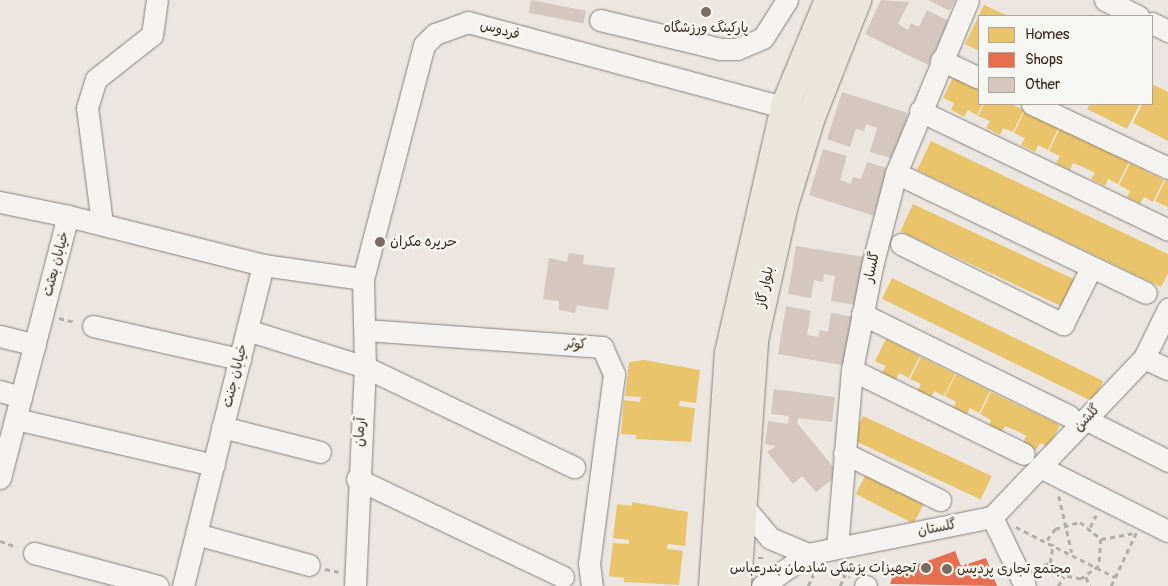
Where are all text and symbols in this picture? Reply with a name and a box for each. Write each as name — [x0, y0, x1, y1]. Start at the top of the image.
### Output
marker: پارکینگ ورزشگاه — [700, 6, 712, 18]
legend — [978, 15, 1153, 105]
street label: فردوس — [478, 17, 522, 43]
place label: پارکینگ ورزشگاه — [663, 20, 749, 36]
text: Homes — [1025, 25, 1070, 44]
text: Shops — [1025, 50, 1063, 69]
text: Other — [1025, 75, 1060, 94]
street label: خیابان بعثت — [39, 230, 73, 298]
place label: حریره مکران — [390, 234, 457, 250]
marker: حریره مکران — [374, 236, 386, 248]
street label: گلسار — [860, 250, 884, 284]
street label: بلوار گاز — [752, 265, 778, 309]
street label: کوثر — [565, 335, 587, 353]
street label: خیابان جنت — [219, 343, 251, 409]
street label: گلشن — [1070, 401, 1104, 435]
street label: آرمان — [351, 417, 369, 447]
street label: گلستان — [916, 516, 958, 540]
place label: تجهیزات پزشکی شادمان بندرعباس — [730, 560, 916, 576]
place label: مجتمع تجاری پردیس — [957, 561, 1071, 577]
marker: تجهیزات پزشکی شادمان بندرعباس — [920, 562, 932, 574]
marker: مجتمع تجاری پردیس — [941, 563, 953, 575]

